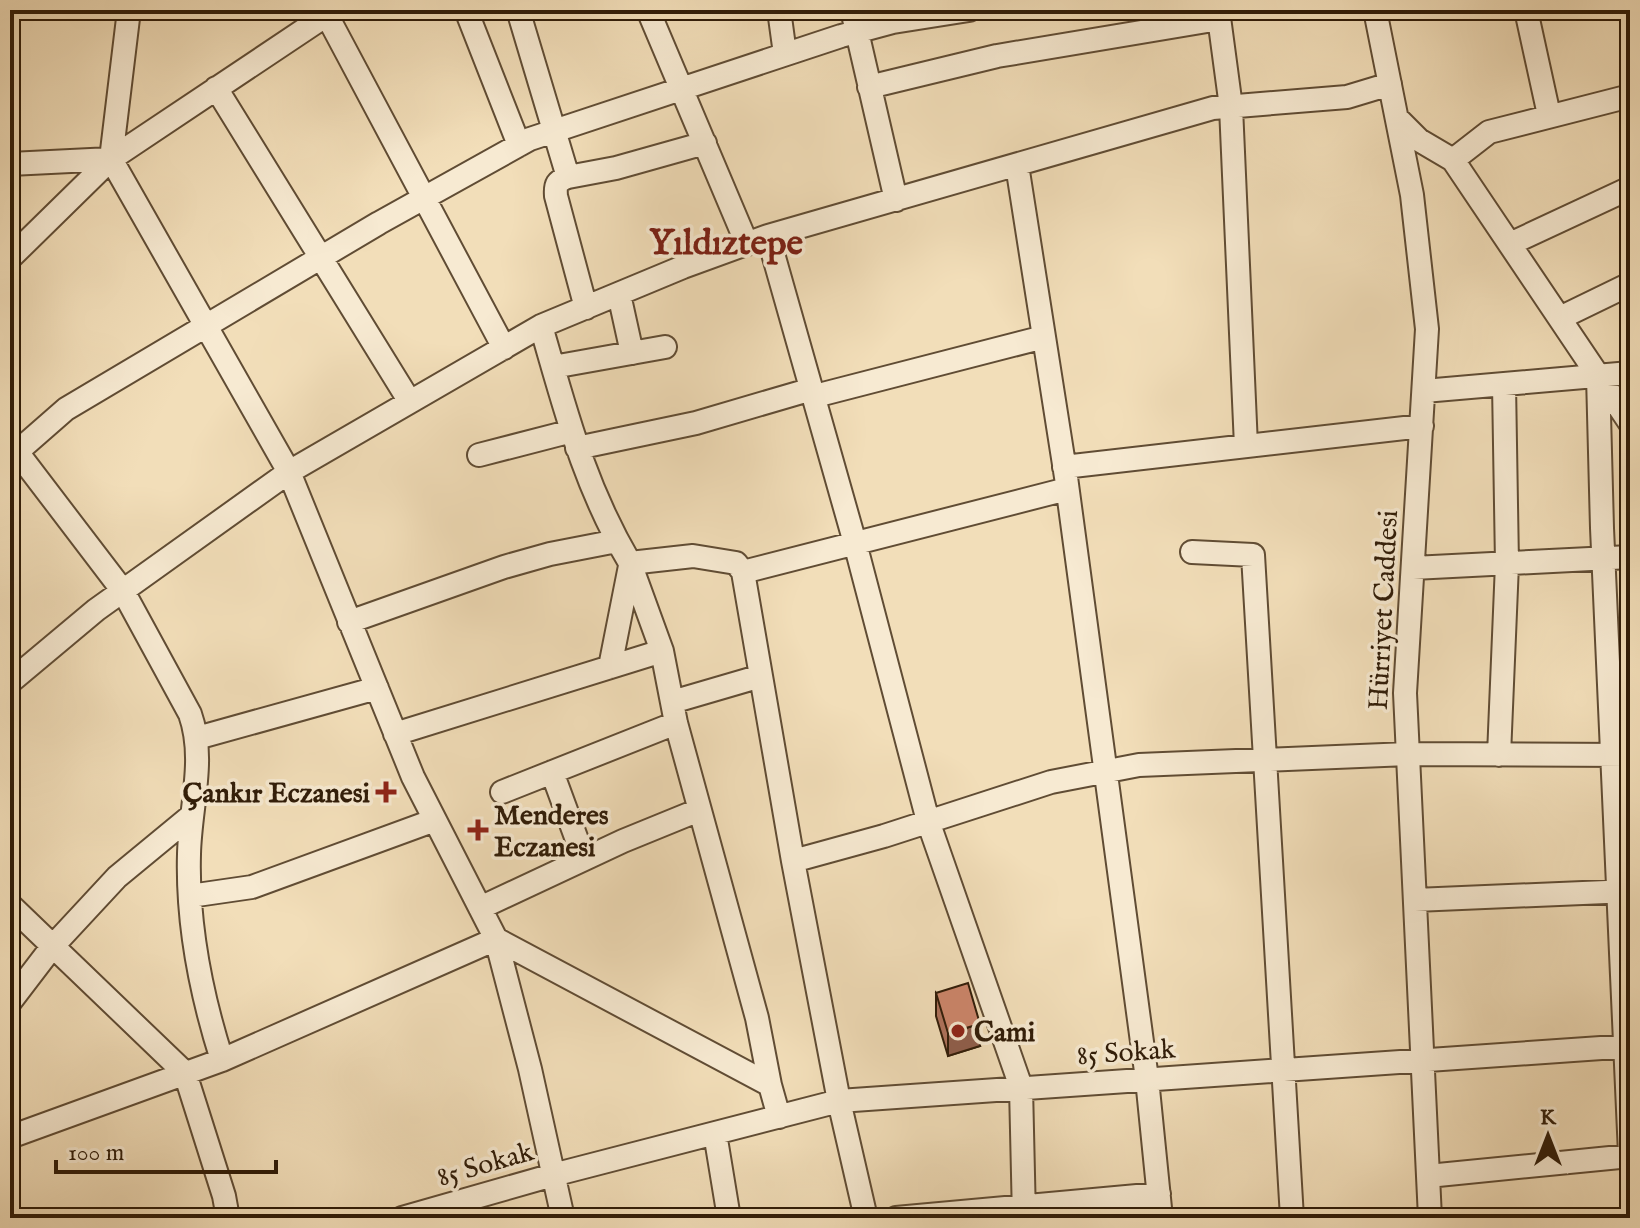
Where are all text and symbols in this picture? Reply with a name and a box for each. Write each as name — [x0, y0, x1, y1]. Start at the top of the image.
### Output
district label: Yıldıztepe — [649, 221, 804, 267]
street label: Hürriyet Caddesi — [1362, 509, 1407, 711]
place label: Çankır Eczanesi — [183, 777, 371, 812]
marker: Çankır Eczanesi — [377, 783, 395, 801]
place label: Menderes Eczanesi — [494, 799, 609, 866]
marker: Menderes Eczanesi — [469, 821, 487, 839]
place label: Cami — [974, 1016, 1036, 1051]
marker: Cami — [949, 1022, 967, 1040]
street label: 85 Sokak — [1076, 1033, 1178, 1074]
north arrow — [1508, 1096, 1588, 1176]
text: K — [1540, 1104, 1557, 1132]
scale bar — [56, 1124, 276, 1174]
street label: 85 Sokak — [433, 1135, 539, 1196]
text: 100 m — [68, 1138, 124, 1169]

